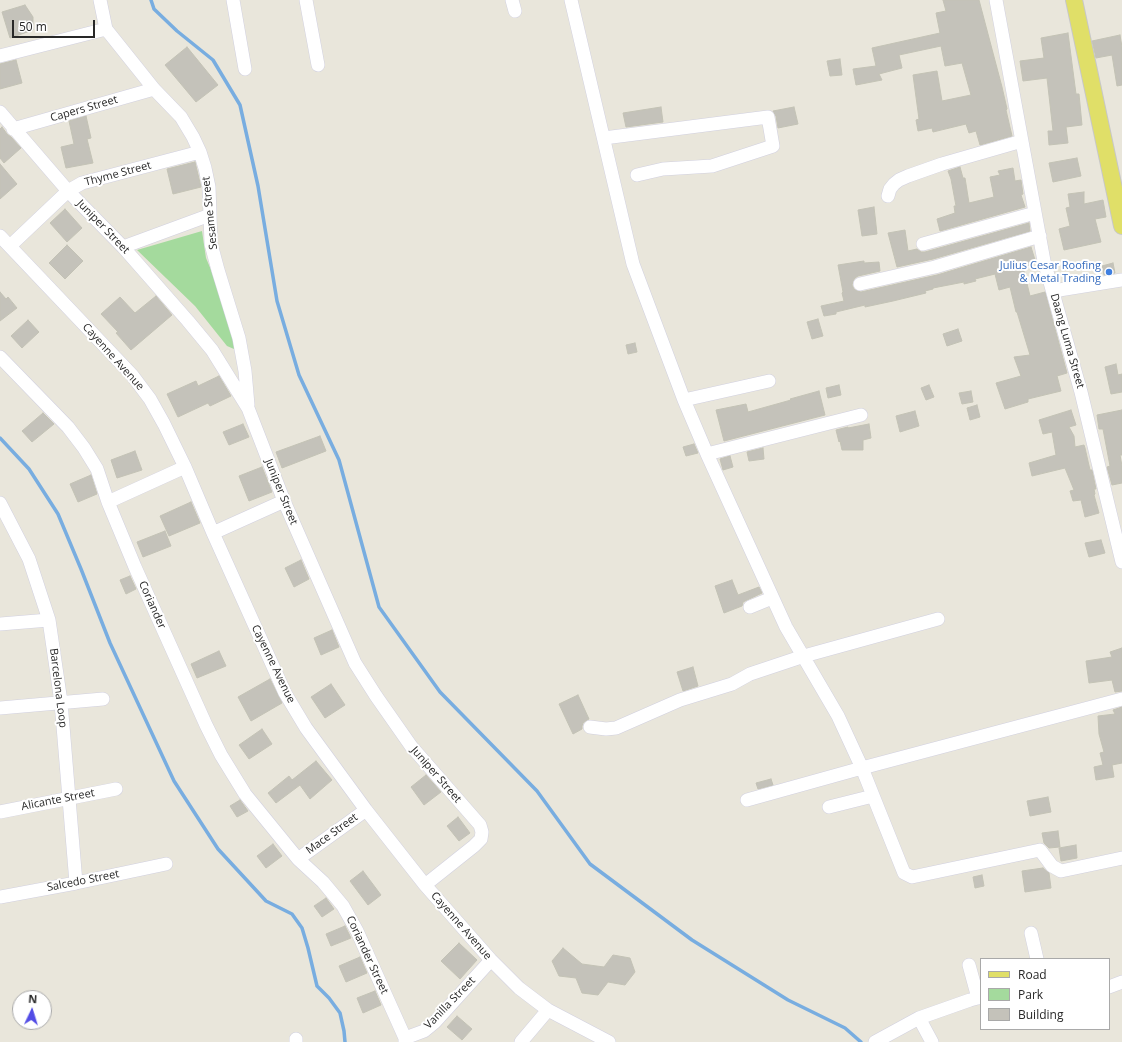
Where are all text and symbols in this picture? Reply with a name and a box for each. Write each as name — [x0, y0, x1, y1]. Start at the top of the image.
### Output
scale bar — [14, 12, 97, 38]
text: 50 m — [19, 18, 47, 35]
street label: Capers Street — [49, 93, 119, 125]
street label: Thyme Street — [83, 159, 153, 189]
street label: Sesame Street — [200, 176, 220, 250]
street label: Juniper Street — [74, 197, 132, 257]
place label: Julius Cesar Roofing & Metal Trading — [1000, 259, 1101, 285]
marker: Julius Cesar Roofing & Metal Trading — [1104, 267, 1114, 277]
street label: Daang Luma Street — [1047, 292, 1087, 390]
street label: Cayenne Avenue — [79, 321, 147, 393]
street label: Juniper Street — [262, 457, 300, 527]
street label: Coriander — [136, 579, 168, 631]
street label: Cayenne Avenue — [248, 623, 298, 705]
street label: Barcelona Loop — [47, 648, 69, 728]
street label: Juniper Street — [408, 744, 464, 806]
street label: Alicante Street — [20, 786, 96, 814]
street label: Mace Street — [303, 811, 361, 857]
street label: Salcedo Street — [46, 868, 120, 894]
street label: Cayenne Avenue — [428, 889, 494, 963]
street label: Coriander Street — [343, 914, 391, 996]
legend — [980, 958, 1110, 1030]
text: Road — [1018, 966, 1047, 983]
street label: Vanilla Street — [422, 974, 478, 1032]
text: Park — [1018, 986, 1043, 1003]
north arrow — [12, 990, 52, 1030]
text: N — [28, 991, 38, 1006]
text: Building — [1018, 1006, 1063, 1023]

